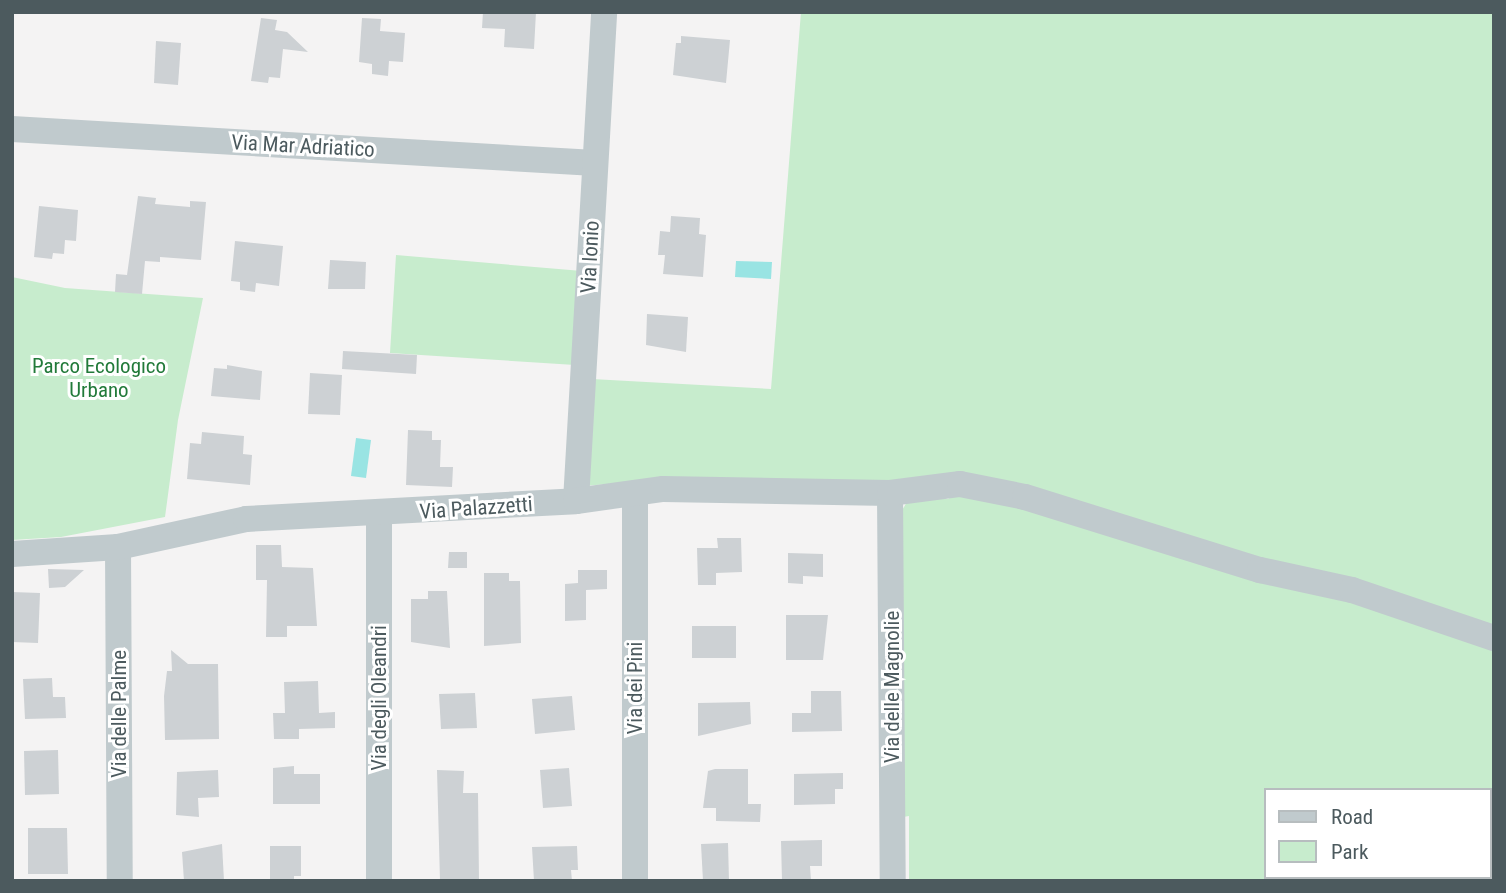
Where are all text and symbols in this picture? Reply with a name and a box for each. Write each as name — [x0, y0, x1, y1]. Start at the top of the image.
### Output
street label: Via Mar Adriatico — [231, 130, 375, 162]
street label: Via Ionio — [576, 220, 604, 294]
park label: Parco Ecologico Urbano — [32, 353, 166, 403]
street label: Via Palazzetti — [419, 491, 533, 525]
street label: Via delle Magnolie — [879, 611, 905, 763]
street label: Via degli Oleandri — [366, 625, 392, 771]
street label: Via dei Pini — [622, 642, 648, 734]
street label: Via delle Palme — [106, 650, 132, 778]
legend — [1264, 788, 1492, 879]
text: Road — [1331, 805, 1373, 829]
text: Park — [1331, 840, 1368, 864]

